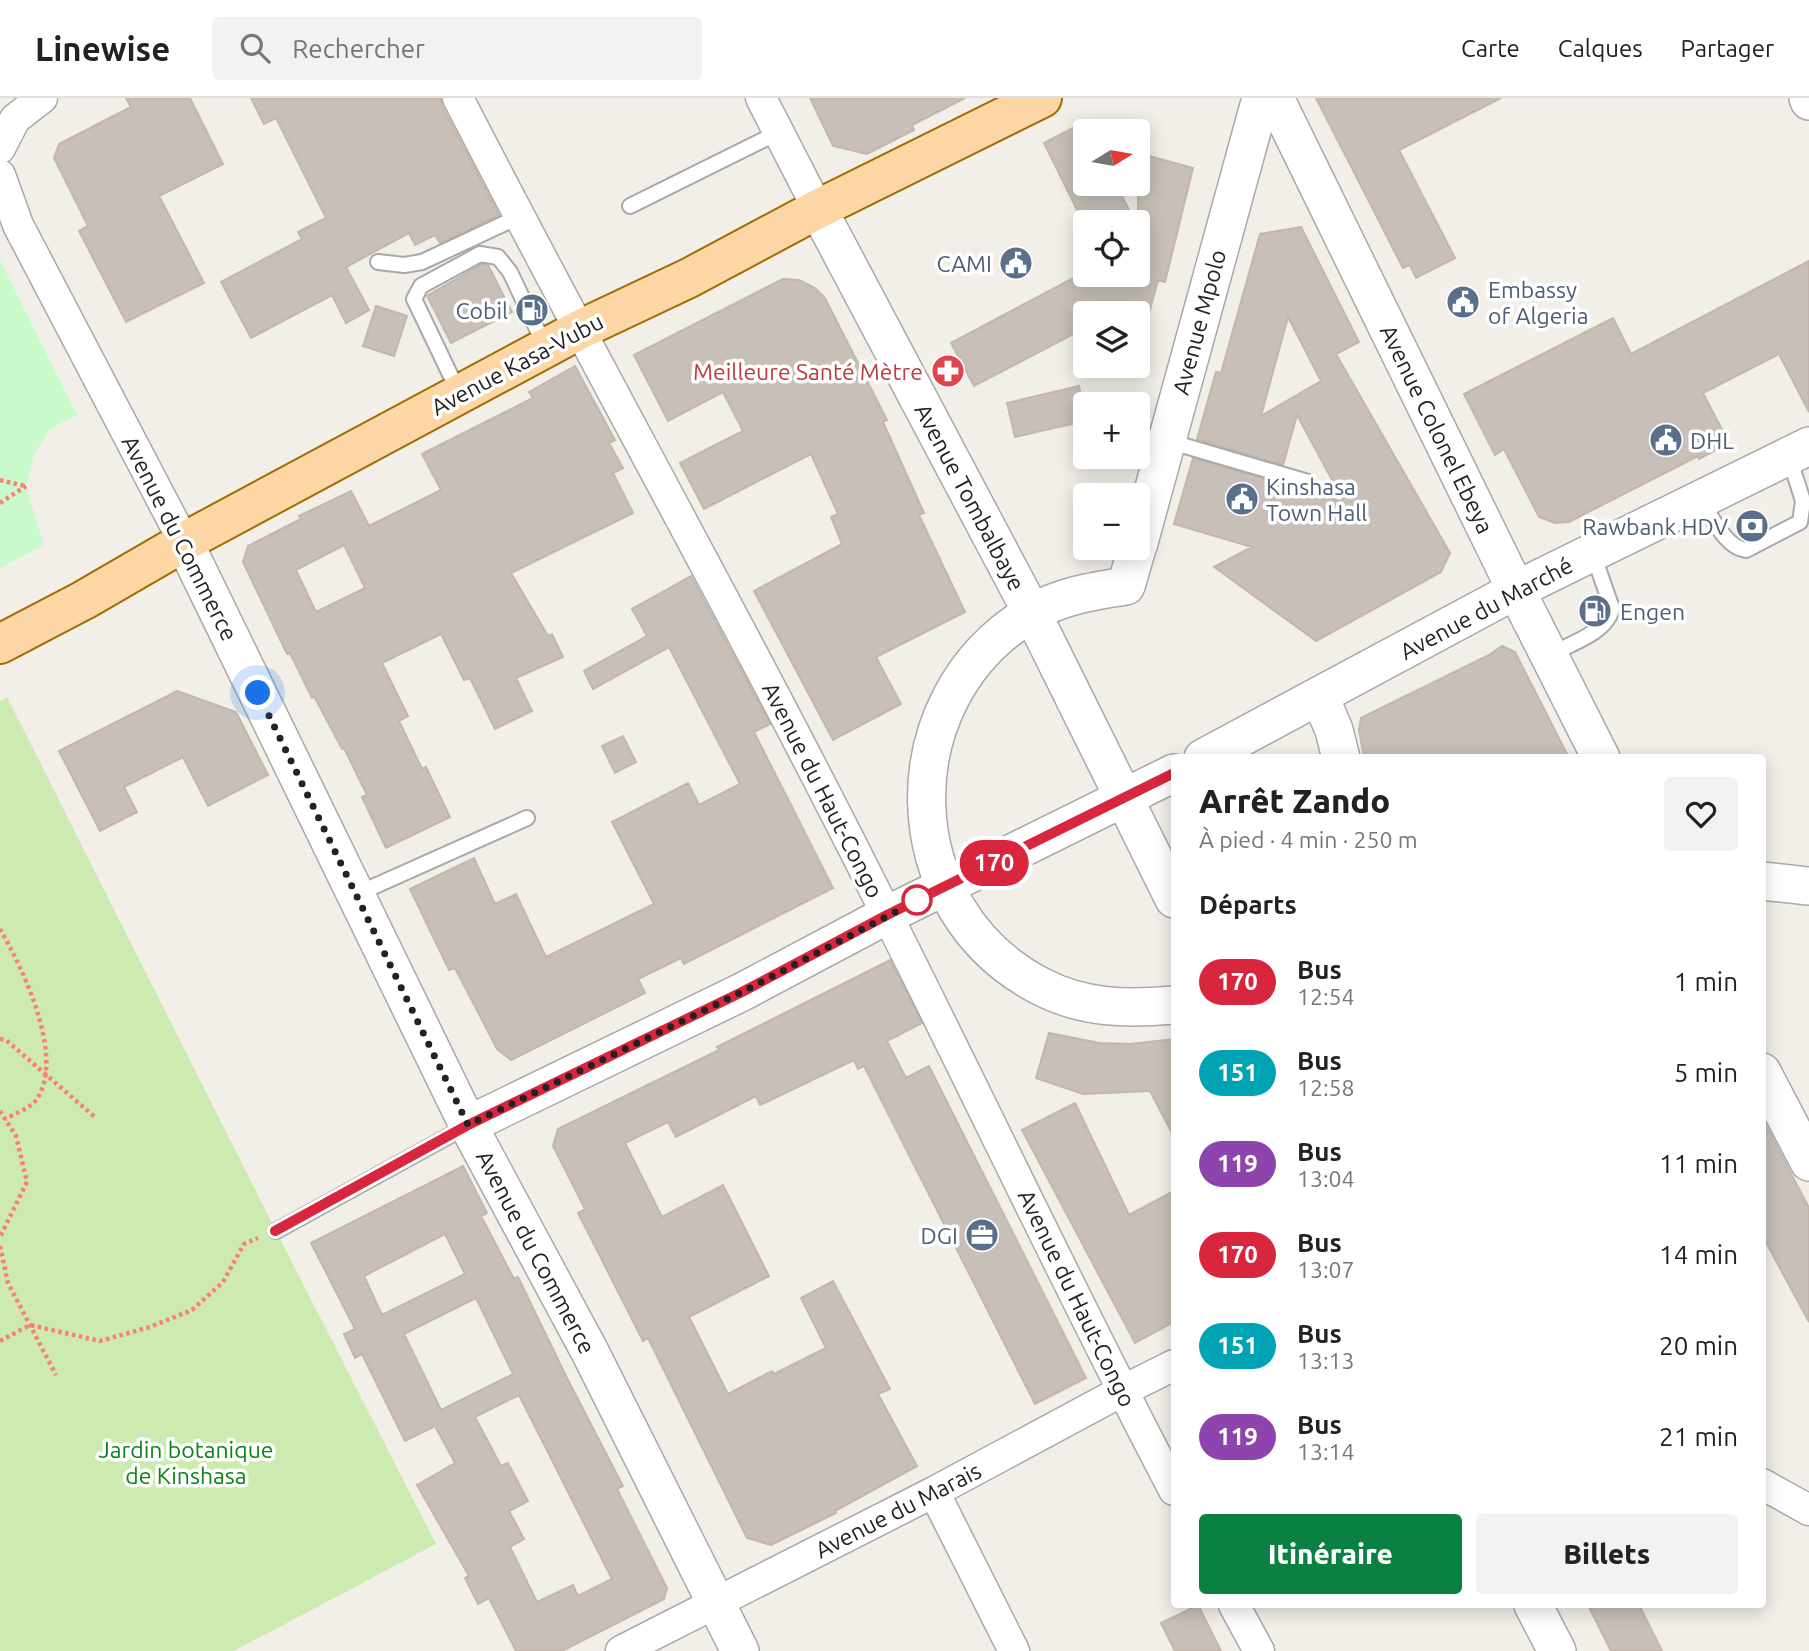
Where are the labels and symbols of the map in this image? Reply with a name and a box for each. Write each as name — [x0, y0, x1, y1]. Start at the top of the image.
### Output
north arrow — [1073, 119, 1150, 196]
public building icon: CAMI — [997, 244, 1035, 282]
street label: Avenue Mpolo — [1168, 247, 1230, 397]
place label: CAMI — [937, 251, 992, 276]
place label: Embassy of Algeria — [1488, 277, 1589, 328]
public building icon: Embassy of Algeria — [1444, 283, 1482, 321]
fuel station icon: Cobil — [513, 291, 551, 329]
place label: Cobil — [455, 298, 508, 323]
street label: Avenue Kasa-Vubu — [427, 308, 607, 420]
street label: Avenue Colonel Ebeya — [1376, 321, 1498, 537]
pharmacy icon: Meilleure Santé Mètre — [929, 352, 967, 390]
place label: Meilleure Santé Mètre — [693, 359, 923, 384]
street label: Avenue Tombalbaye — [910, 399, 1030, 595]
public building icon: DHL — [1647, 421, 1685, 459]
place label: DHL — [1690, 428, 1734, 453]
street label: Avenue du Commerce — [117, 431, 243, 645]
place label: Kinshasa Town Hall — [1266, 474, 1367, 525]
public building icon: Kinshasa Town Hall — [1223, 480, 1261, 518]
bank icon: Rawbank HDV — [1733, 507, 1771, 545]
place label: Rawbank HDV — [1582, 514, 1728, 539]
street label: Avenue du Marché — [1396, 552, 1576, 664]
fuel station icon: Engen — [1576, 592, 1614, 630]
place label: Engen — [1620, 599, 1685, 624]
your location — [240, 675, 275, 710]
street label: Avenue du Haut-Congo — [758, 678, 888, 902]
line badge: 170 — [954, 840, 1034, 886]
unlabelled marker — [902, 885, 932, 915]
street label: Avenue du Commerce — [472, 1146, 600, 1358]
street label: Avenue du Haut-Congo — [1014, 1186, 1140, 1410]
office icon: DGI — [963, 1216, 1001, 1254]
place label: DGI — [921, 1223, 958, 1248]
park label: Jardin botanique de Kinshasa — [98, 1437, 274, 1488]
street label: Avenue du Marais — [811, 1457, 985, 1563]

